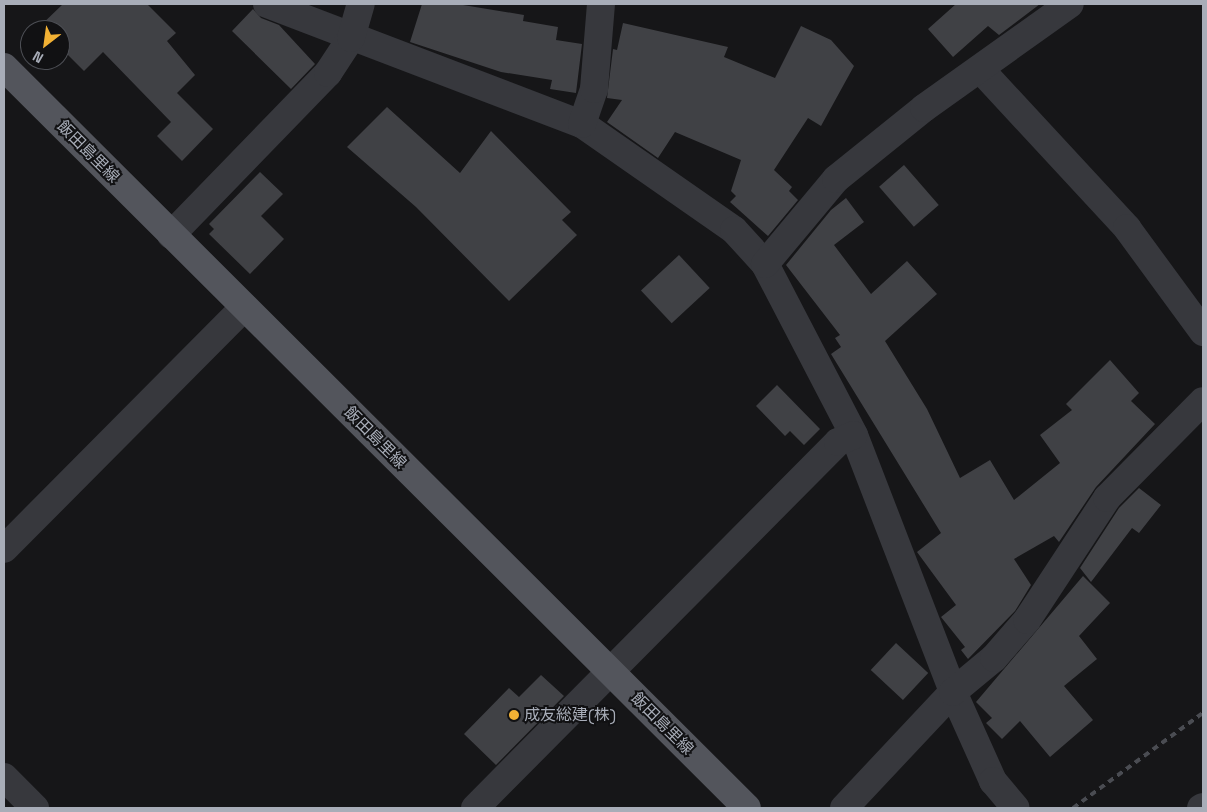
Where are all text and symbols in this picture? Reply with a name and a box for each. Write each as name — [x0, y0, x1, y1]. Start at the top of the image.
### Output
north arrow — [20, 20, 70, 70]
text: N — [29, 47, 47, 67]
street label: 飯田島里線 — [53, 117, 123, 187]
street label: 飯田島里線 — [340, 403, 410, 473]
street label: 飯田島里線 — [627, 689, 697, 759]
place label: 成友総建(株) — [524, 705, 616, 725]
marker: 成友総建(株) — [508, 709, 520, 721]

